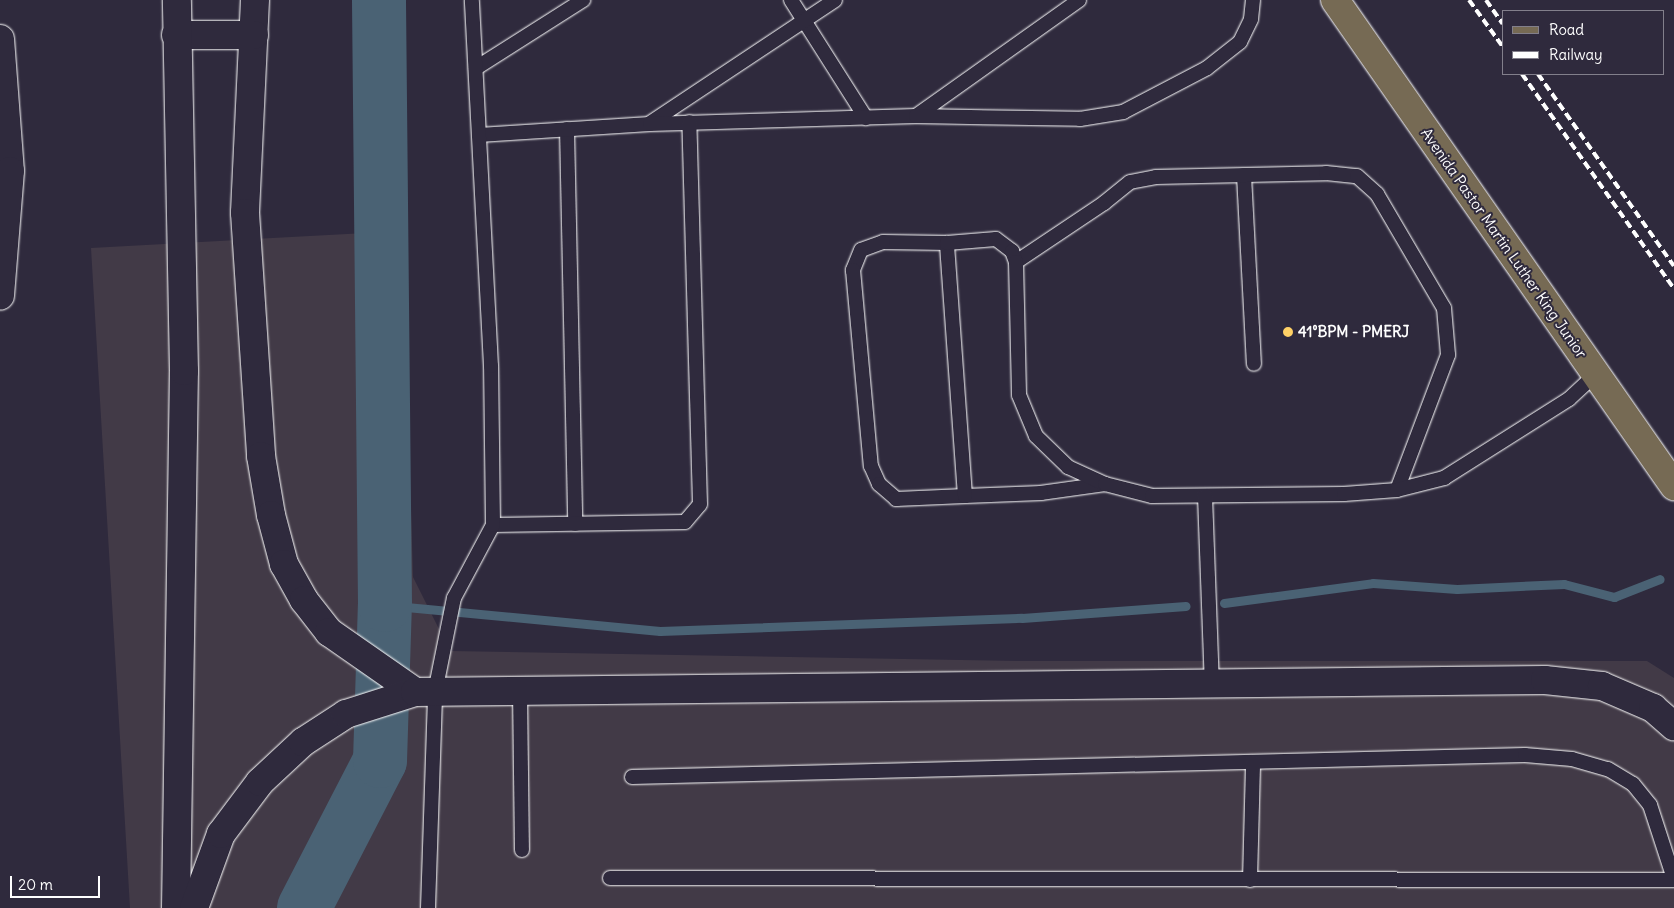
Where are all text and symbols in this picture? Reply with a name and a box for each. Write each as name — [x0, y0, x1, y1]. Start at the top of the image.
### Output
legend — [1502, 10, 1664, 75]
text: Road — [1549, 20, 1584, 39]
text: Railway — [1549, 45, 1603, 64]
street label: Avenida Pastor Martin Luther King Junior — [1417, 124, 1591, 362]
place label: 41°BPM - PMERJ — [1298, 323, 1409, 341]
marker: 41°BPM - PMERJ — [1282, 326, 1294, 338]
scale bar — [12, 866, 102, 898]
text: 20 m — [18, 875, 53, 894]

